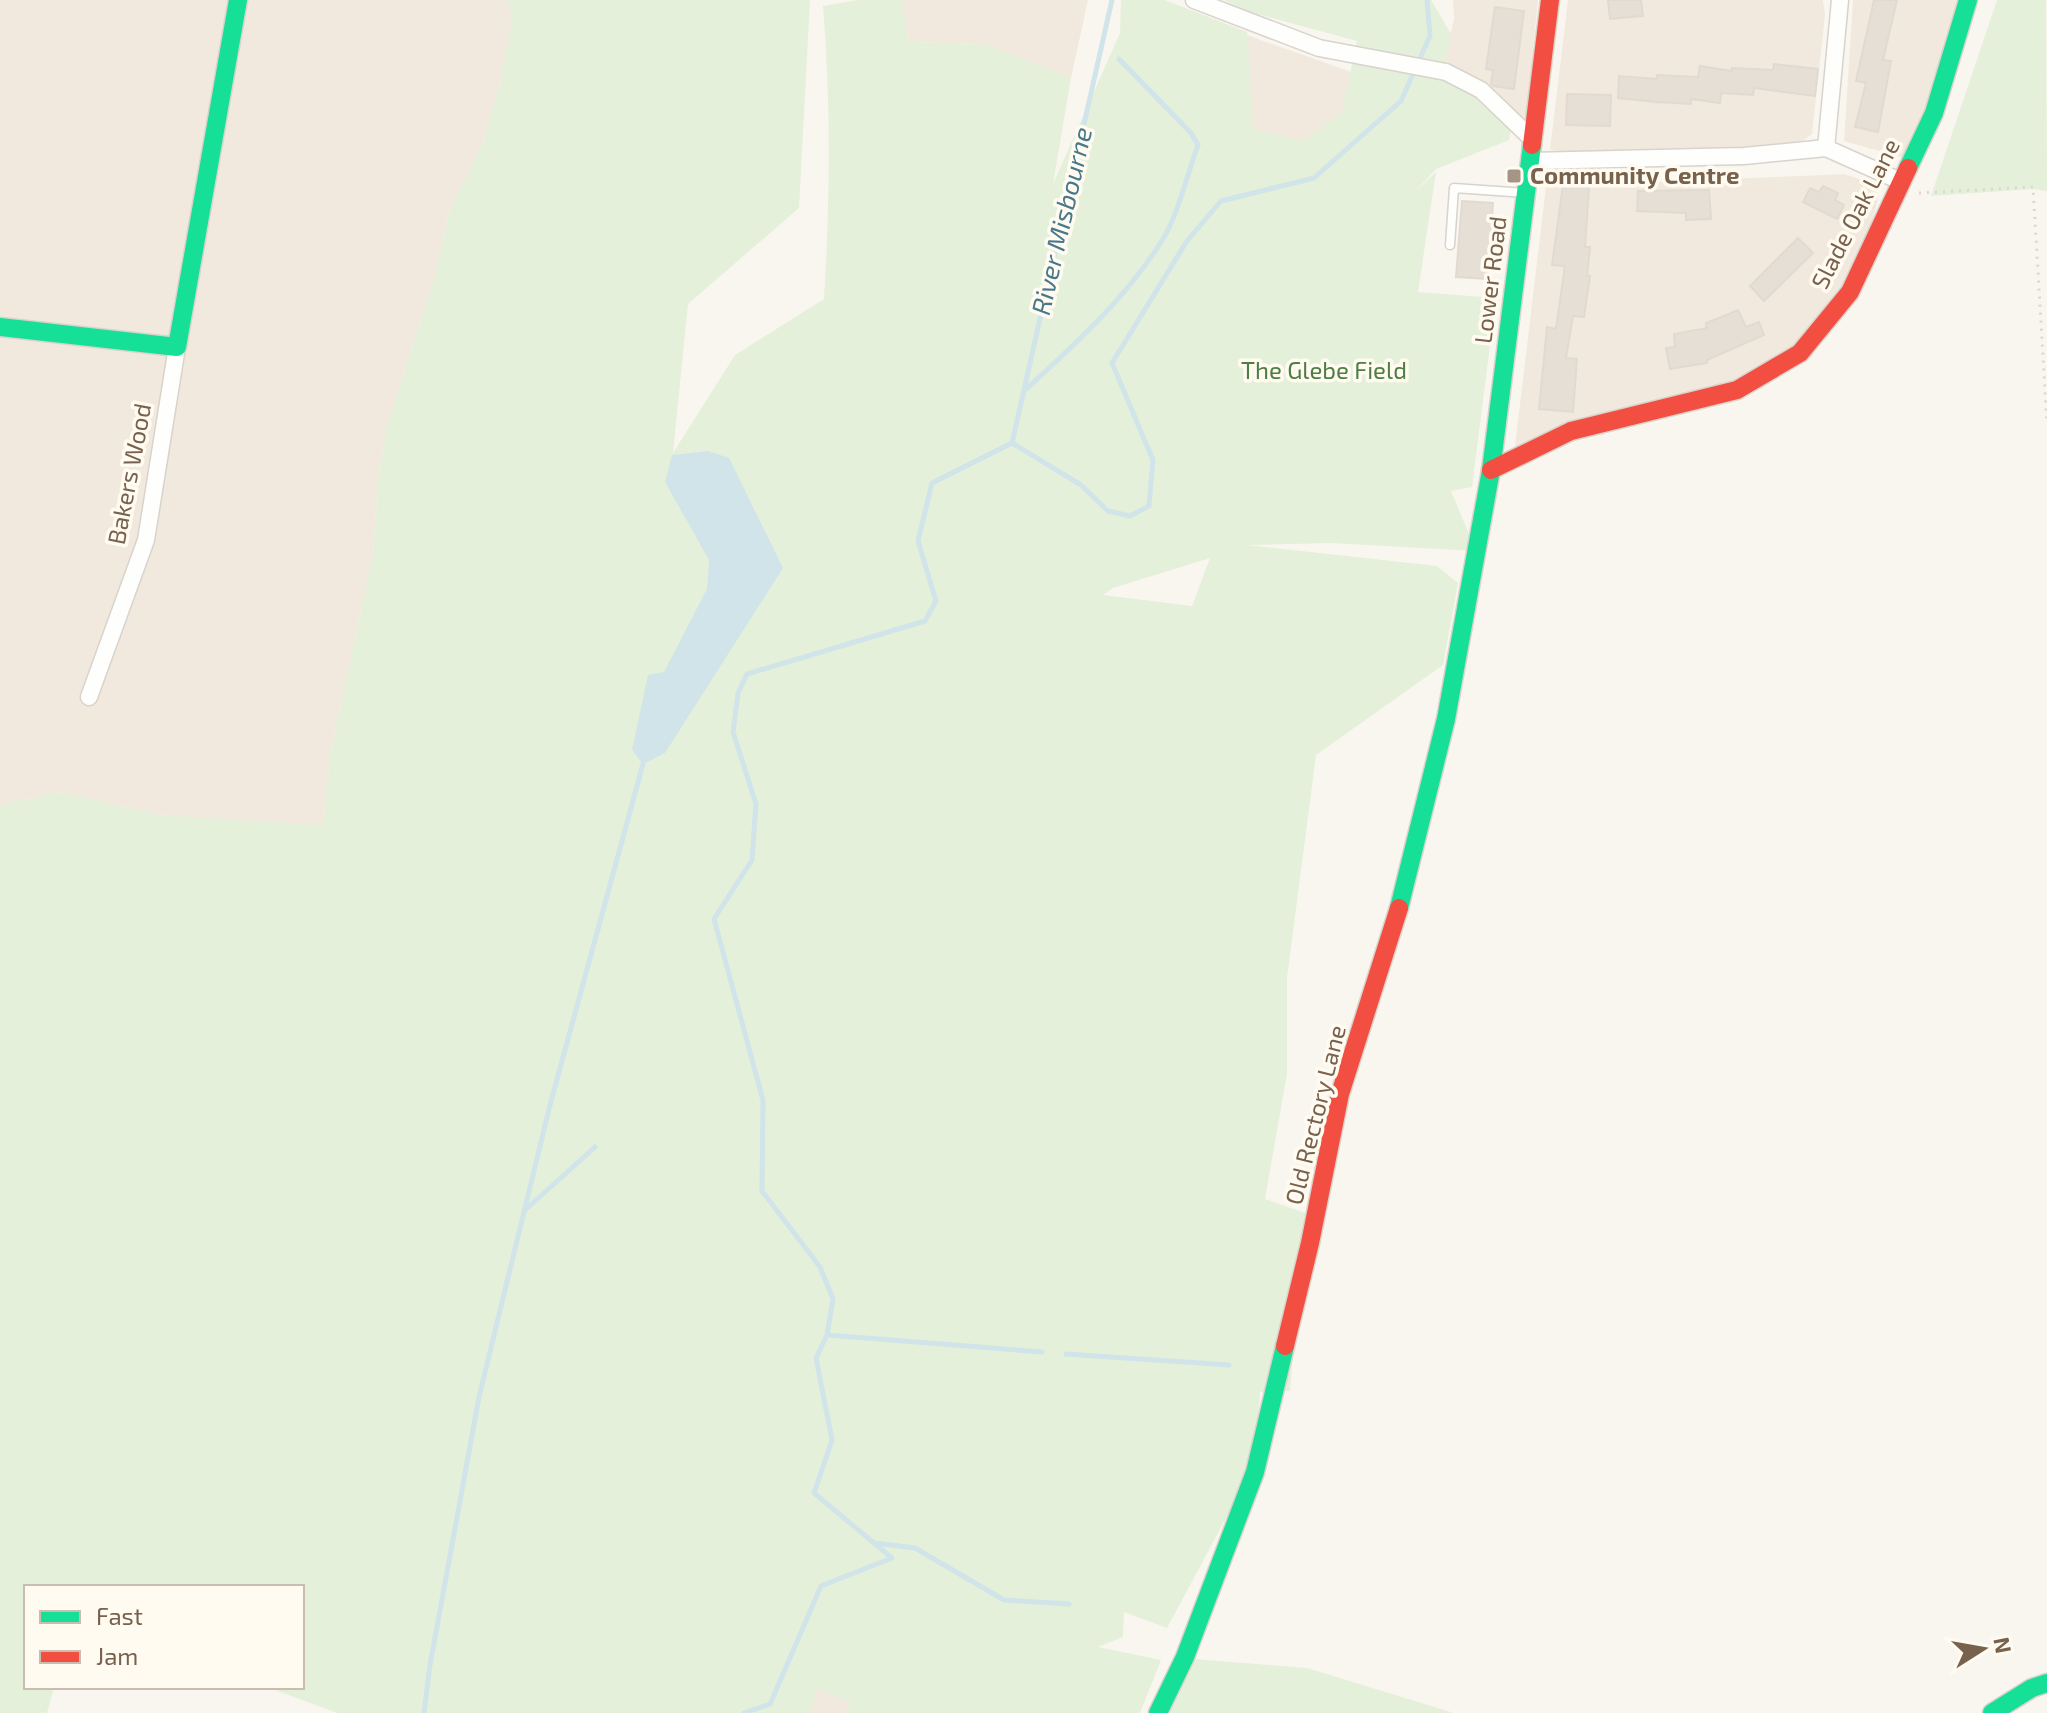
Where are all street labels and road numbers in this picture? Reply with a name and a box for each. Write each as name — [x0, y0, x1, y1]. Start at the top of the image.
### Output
street label: Slade Oak Lane — [1804, 133, 1905, 293]
street label: Lower Road — [1467, 214, 1512, 345]
street label: Bakers Wood — [101, 401, 156, 547]
street label: Old Rectory Lane — [1278, 1022, 1351, 1207]

